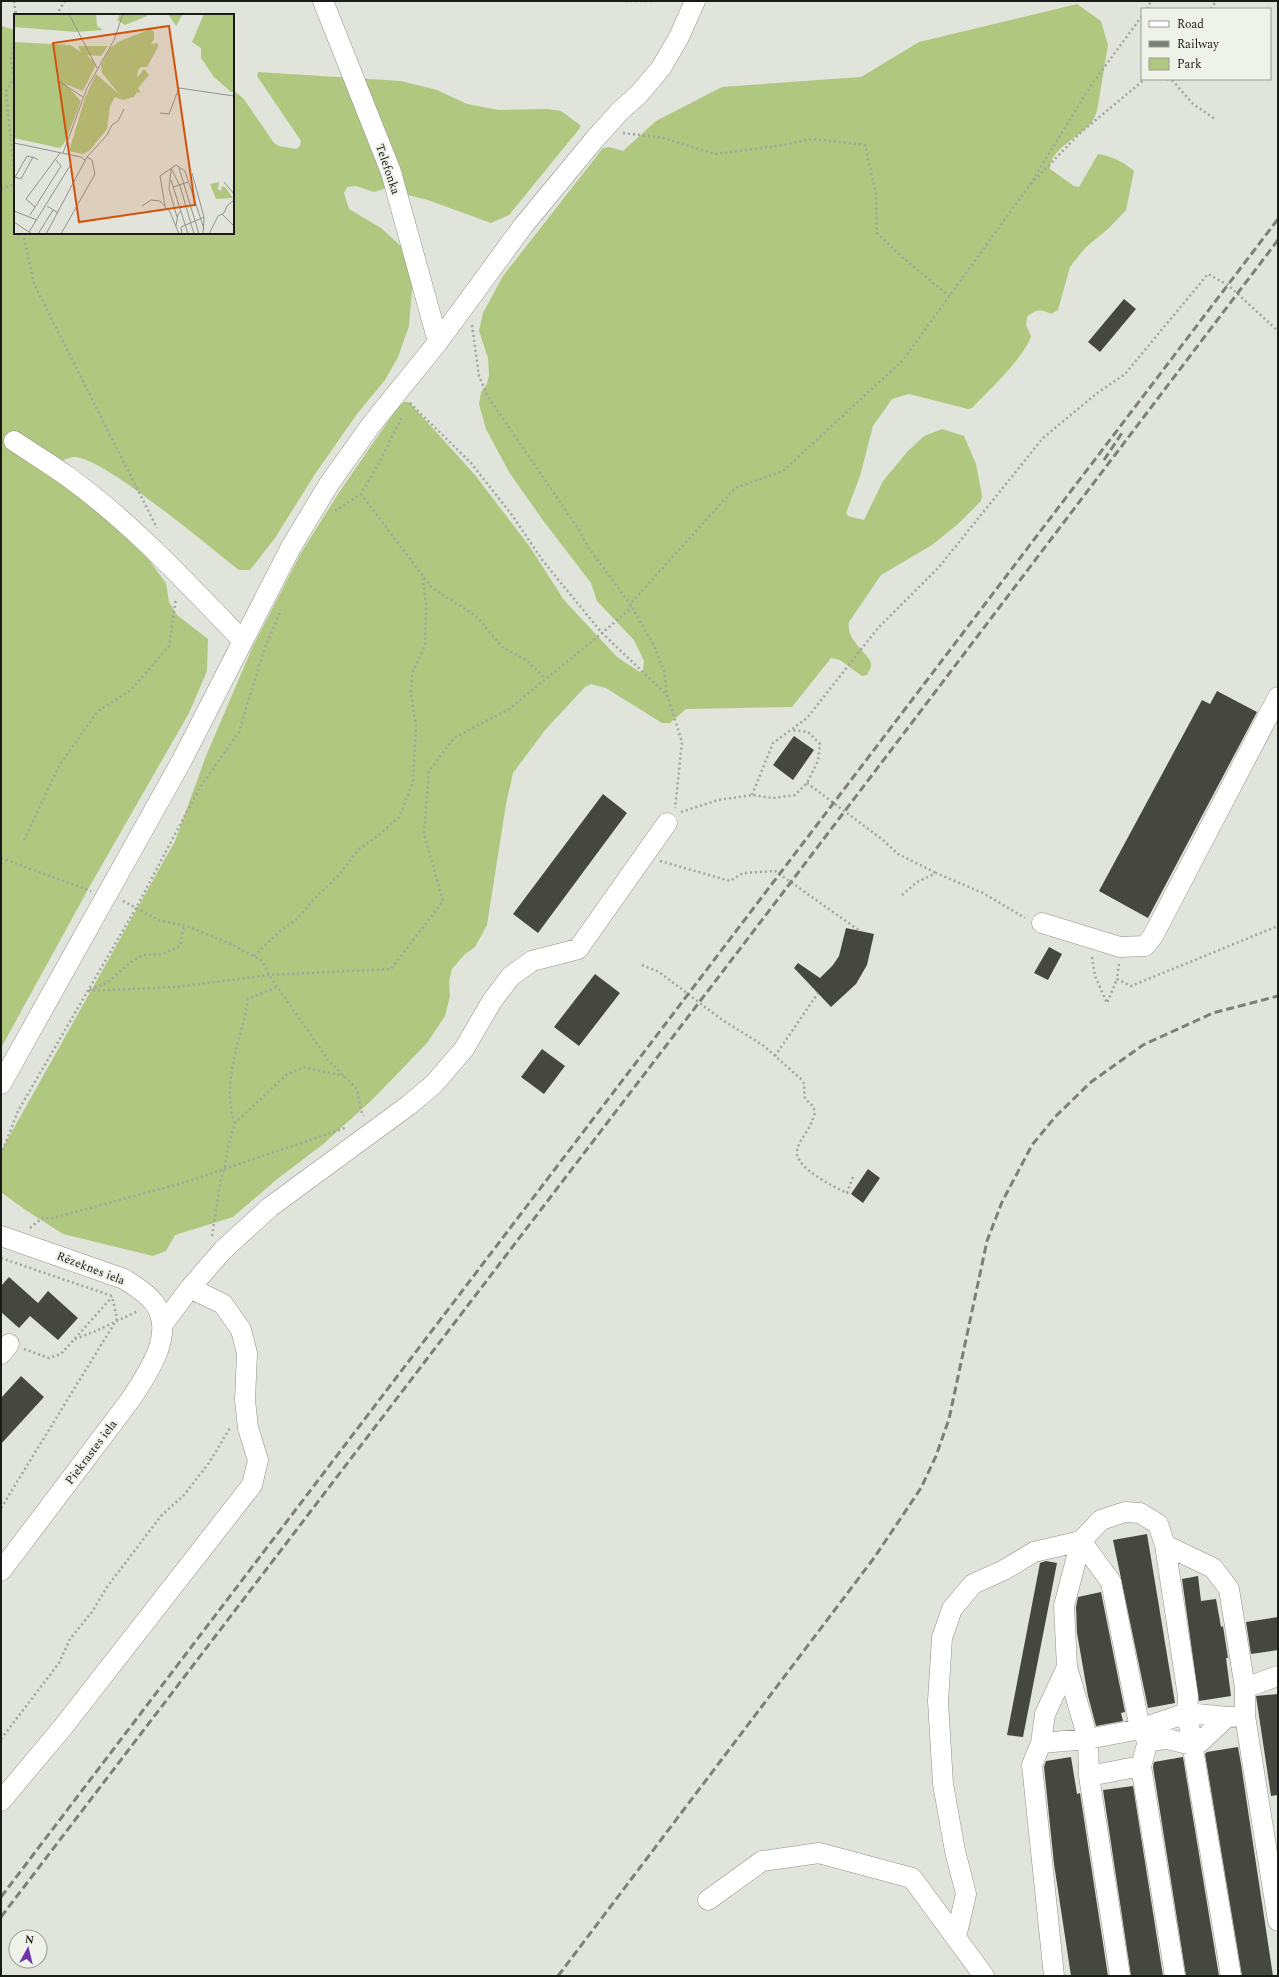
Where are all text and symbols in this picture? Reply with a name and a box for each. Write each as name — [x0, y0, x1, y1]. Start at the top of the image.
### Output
legend — [1141, 8, 1271, 80]
inset map — [14, 14, 234, 234]
text: Road — [1177, 15, 1204, 34]
text: Railway — [1177, 35, 1220, 54]
text: Park — [1177, 55, 1202, 74]
street label: Telefonka — [370, 141, 405, 197]
street label: Rēzeknes iela — [54, 1247, 128, 1290]
street label: Piekrastes iela — [61, 1416, 122, 1489]
north arrow — [8, 1929, 48, 1969]
text: N — [24, 1931, 35, 1949]

